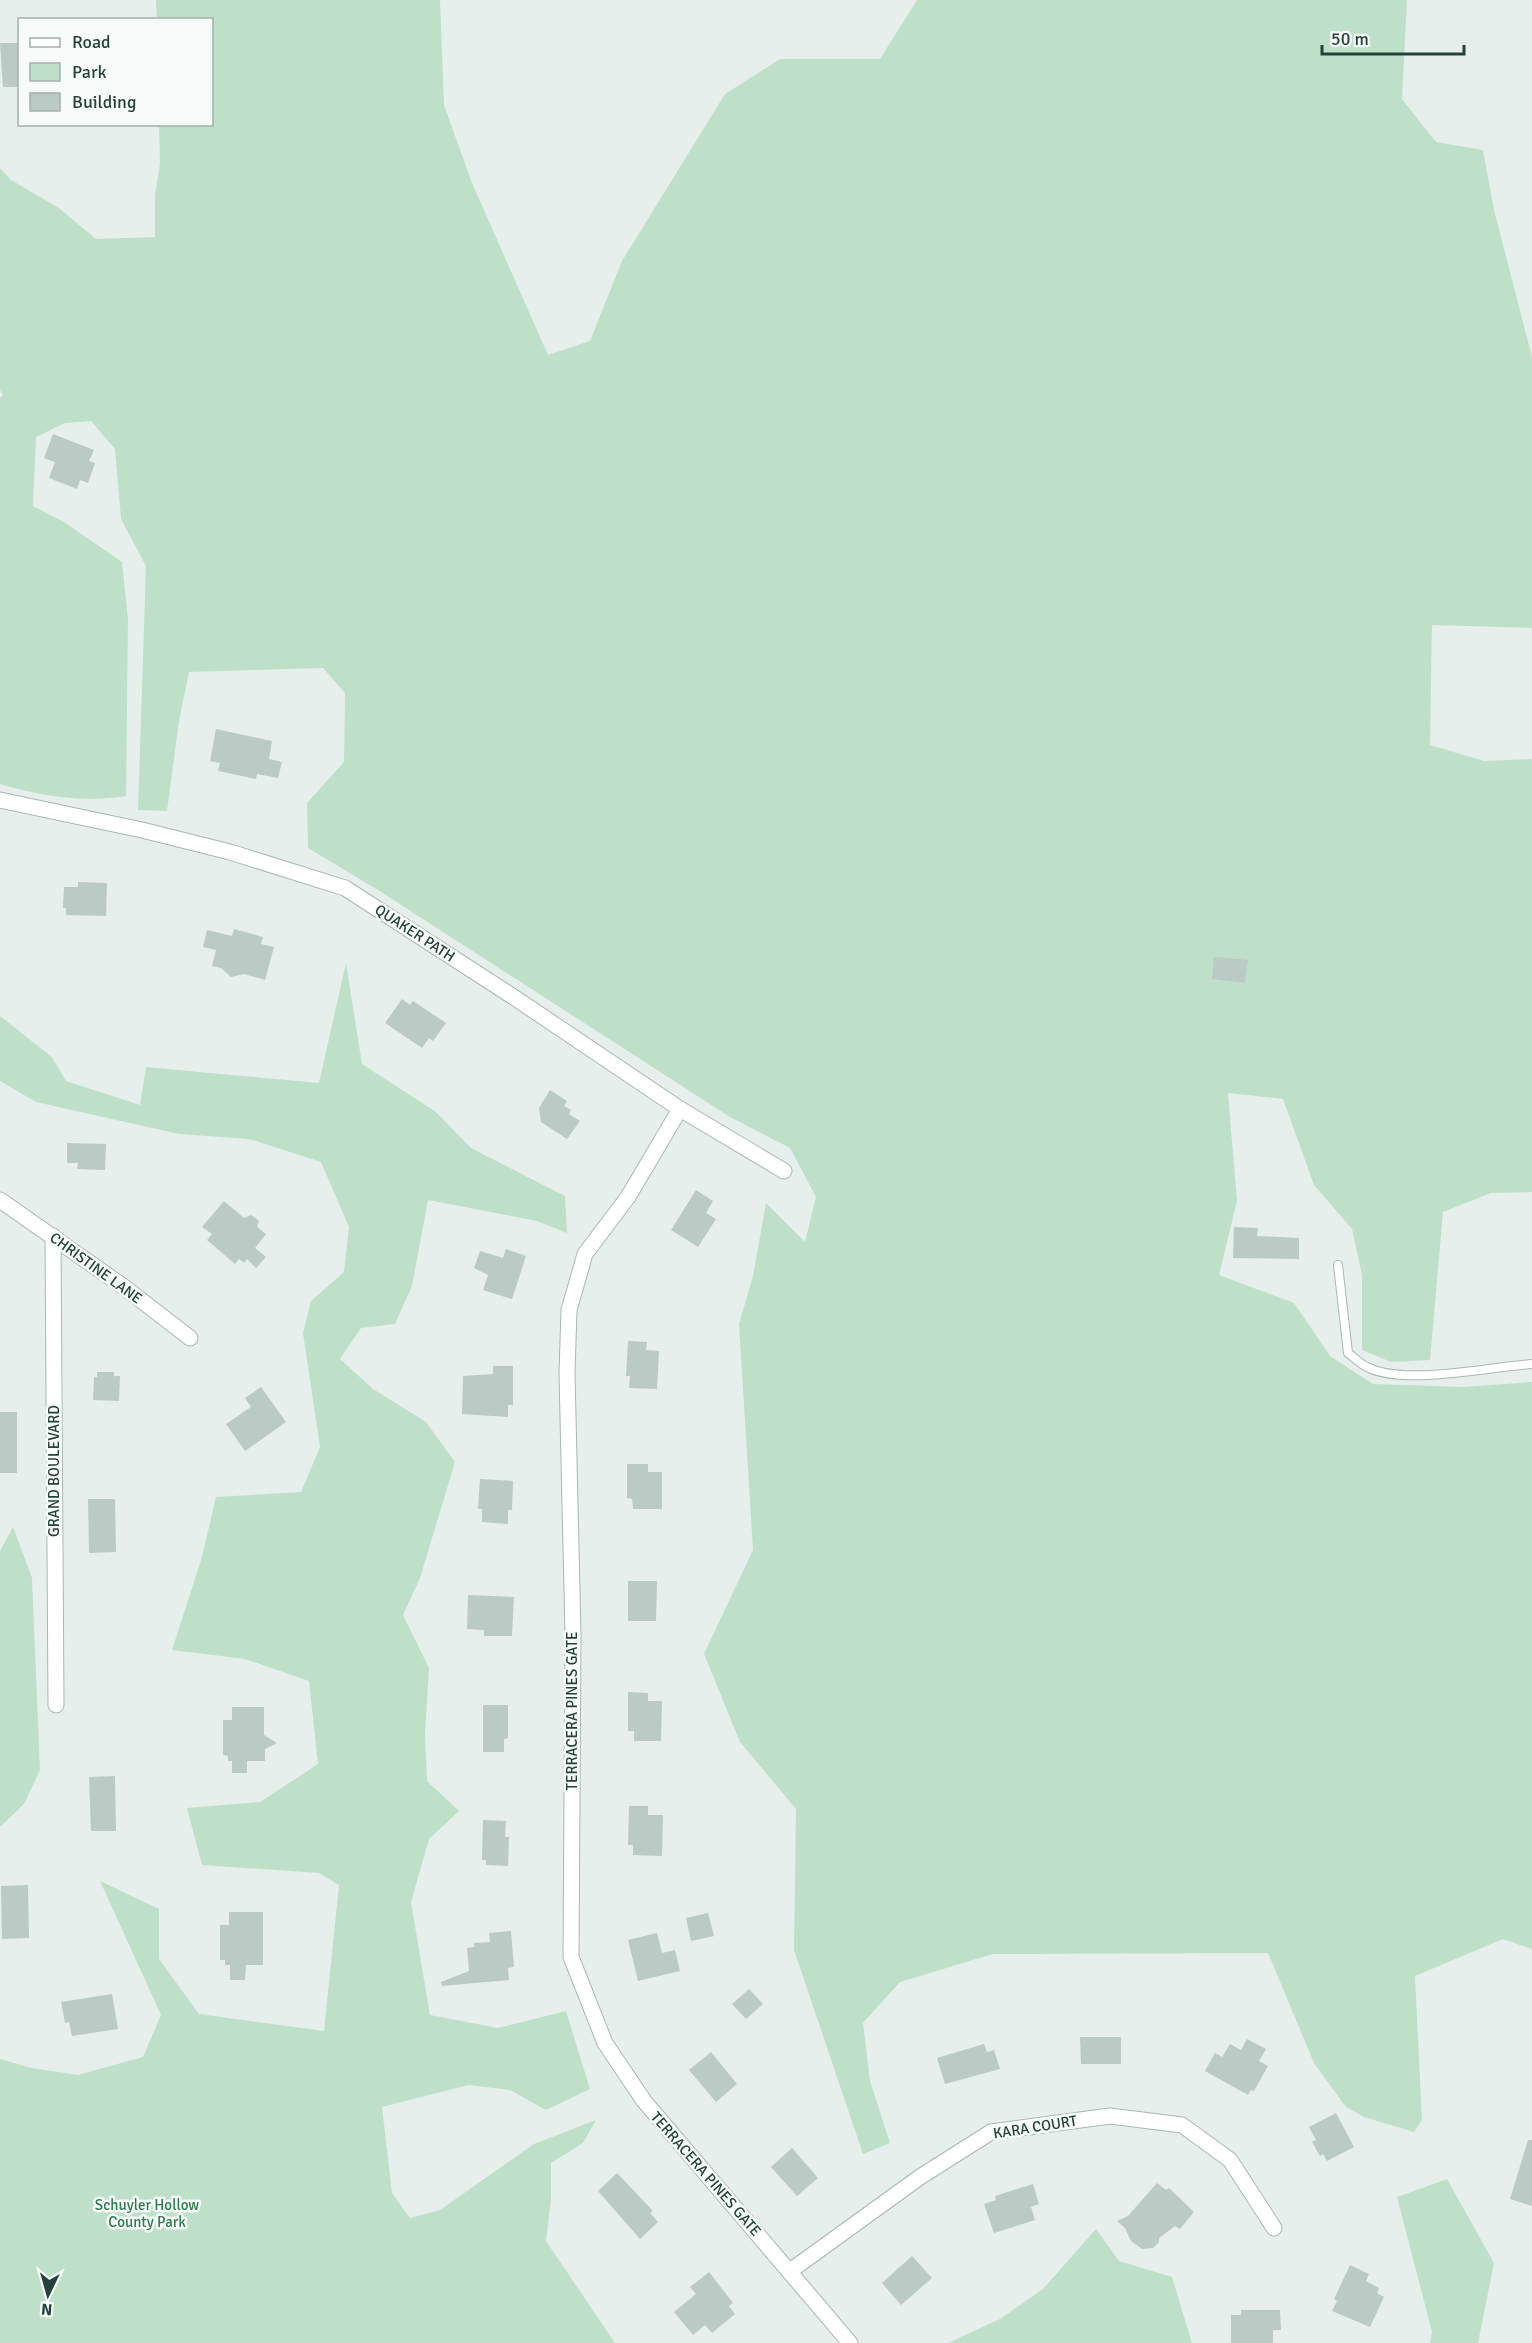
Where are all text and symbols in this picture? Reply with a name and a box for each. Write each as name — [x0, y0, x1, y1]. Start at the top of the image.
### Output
legend — [18, 18, 213, 126]
scale bar — [1322, 18, 1464, 56]
text: 50 m — [1331, 28, 1369, 50]
text: Road — [72, 31, 111, 53]
text: Park — [72, 61, 107, 83]
text: Building — [72, 91, 136, 113]
street label: QUAKER PATH — [372, 900, 458, 966]
street label: CHRISTINE LANE — [46, 1228, 146, 1308]
street label: GRAND BOULEVARD — [45, 1405, 63, 1537]
street label: TERRACERA PINES GATE — [563, 1632, 581, 1790]
street label: TERRACERA PINES GATE — [647, 2108, 765, 2240]
street label: KARA COURT — [992, 2111, 1079, 2143]
park label: Schuyler Hollow County Park — [95, 2196, 199, 2231]
north arrow — [18, 2265, 78, 2325]
text: N — [40, 2298, 53, 2319]

